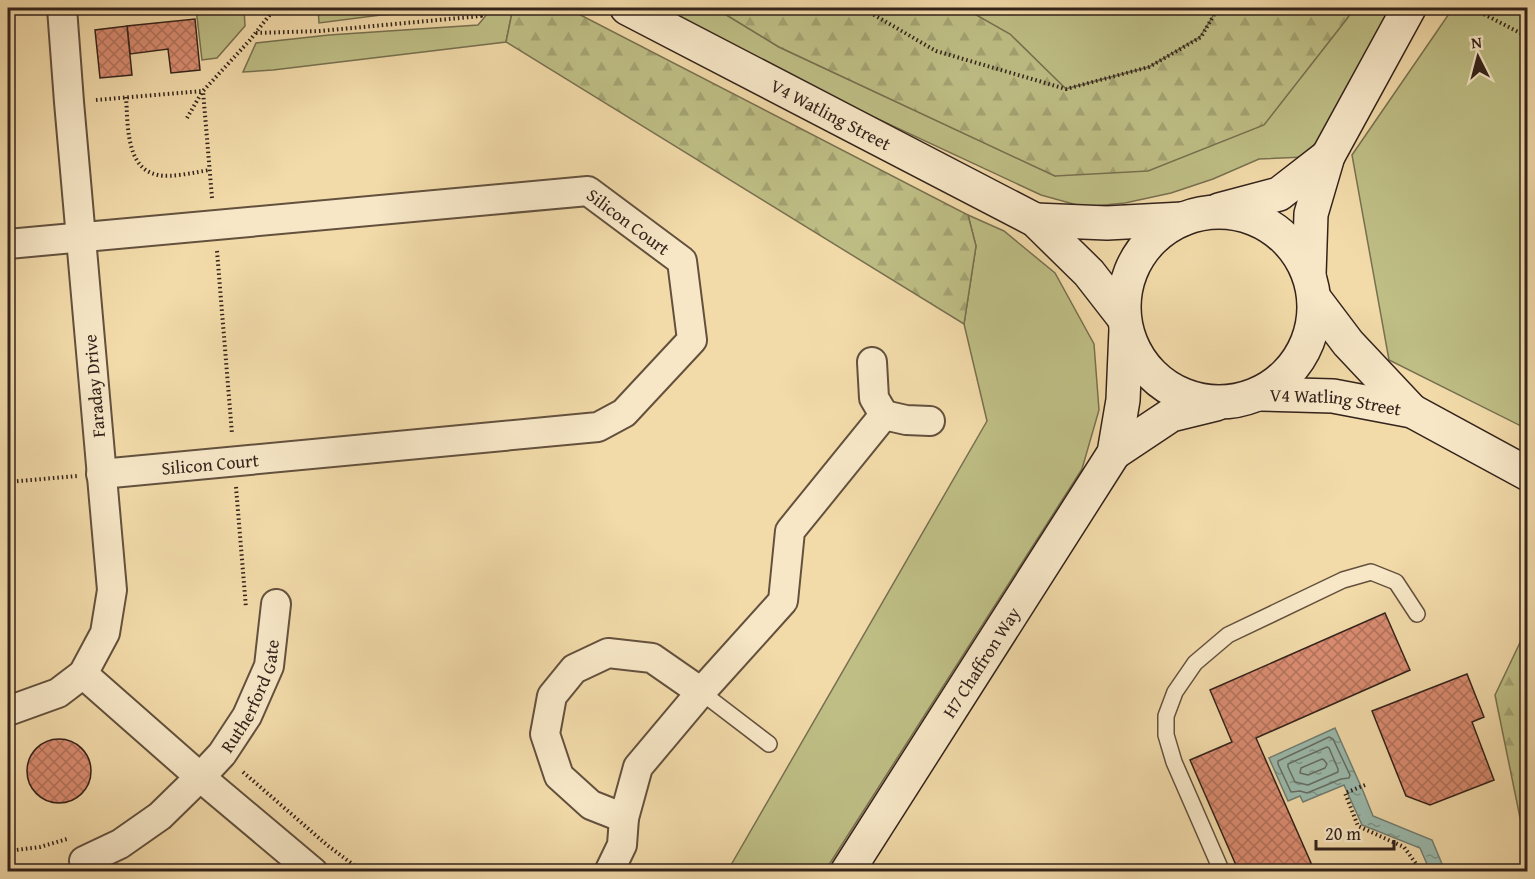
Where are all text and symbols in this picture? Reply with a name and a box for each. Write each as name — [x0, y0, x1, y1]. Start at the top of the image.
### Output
north arrow — [1448, 27, 1508, 87]
text: N — [1470, 30, 1483, 55]
street label: V4 Watling Street — [766, 71, 897, 157]
street label: Silicon Court — [581, 181, 676, 262]
street label: Faraday Drive — [76, 333, 112, 439]
street label: V4 Watling Street — [1269, 381, 1404, 422]
street label: Silicon Court — [160, 446, 260, 482]
street label: H7 Chaffron Way — [935, 601, 1026, 723]
street label: Rutherford Gate — [213, 638, 285, 758]
scale bar — [1316, 813, 1394, 851]
text: 20 m — [1325, 820, 1361, 847]

